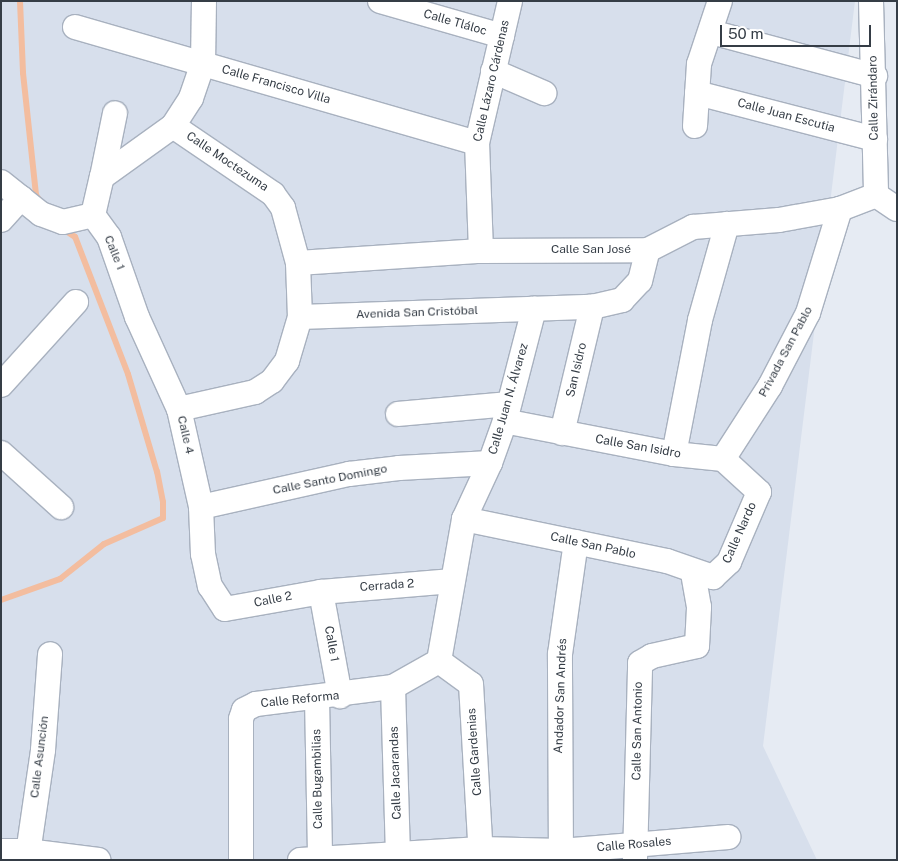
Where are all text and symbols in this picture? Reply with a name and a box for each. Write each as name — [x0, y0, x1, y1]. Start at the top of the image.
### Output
street label: Calle Tláloc — [422, 7, 488, 39]
scale bar — [723, 15, 874, 47]
street label: Calle Lázaro Cárdenas — [471, 19, 513, 143]
text: 50 m — [728, 25, 763, 42]
street label: Calle Zirándaro — [866, 55, 882, 141]
street label: Calle Francisco Villa — [220, 63, 332, 107]
street label: Calle Juan Escutia — [736, 96, 836, 136]
street label: Calle Moctezuma — [183, 129, 271, 195]
street label: Calle 1 — [101, 234, 127, 272]
street label: Calle San José — [551, 243, 631, 257]
street label: Avenida San Cristóbal — [356, 304, 478, 322]
street label: Privada San Pablo — [756, 304, 816, 400]
street label: Calle Juan N. Álvarez — [486, 341, 532, 457]
street label: San Isidro — [564, 341, 590, 399]
street label: Calle 4 — [174, 414, 196, 456]
street label: Calle San Isidro — [594, 432, 682, 462]
street label: Calle Santo Domingo — [272, 462, 388, 498]
street label: Calle Nardo — [720, 500, 760, 566]
street label: Calle San Pablo — [549, 530, 637, 562]
street label: Cerrada 2 — [359, 577, 415, 595]
street label: Calle 2 — [253, 589, 293, 611]
street label: Calle 1 — [321, 625, 341, 663]
street label: Andador San Andrés — [552, 638, 570, 754]
street label: Calle San Antonio — [630, 681, 646, 781]
street label: Calle Reforma — [260, 689, 340, 711]
street label: Calle Gardenias — [465, 708, 485, 796]
street label: Calle Asunción — [28, 715, 52, 799]
street label: Calle Jacarandas — [387, 726, 405, 820]
street label: Calle Bugambilias — [310, 729, 326, 829]
street label: Calle Rosales — [596, 835, 672, 855]

